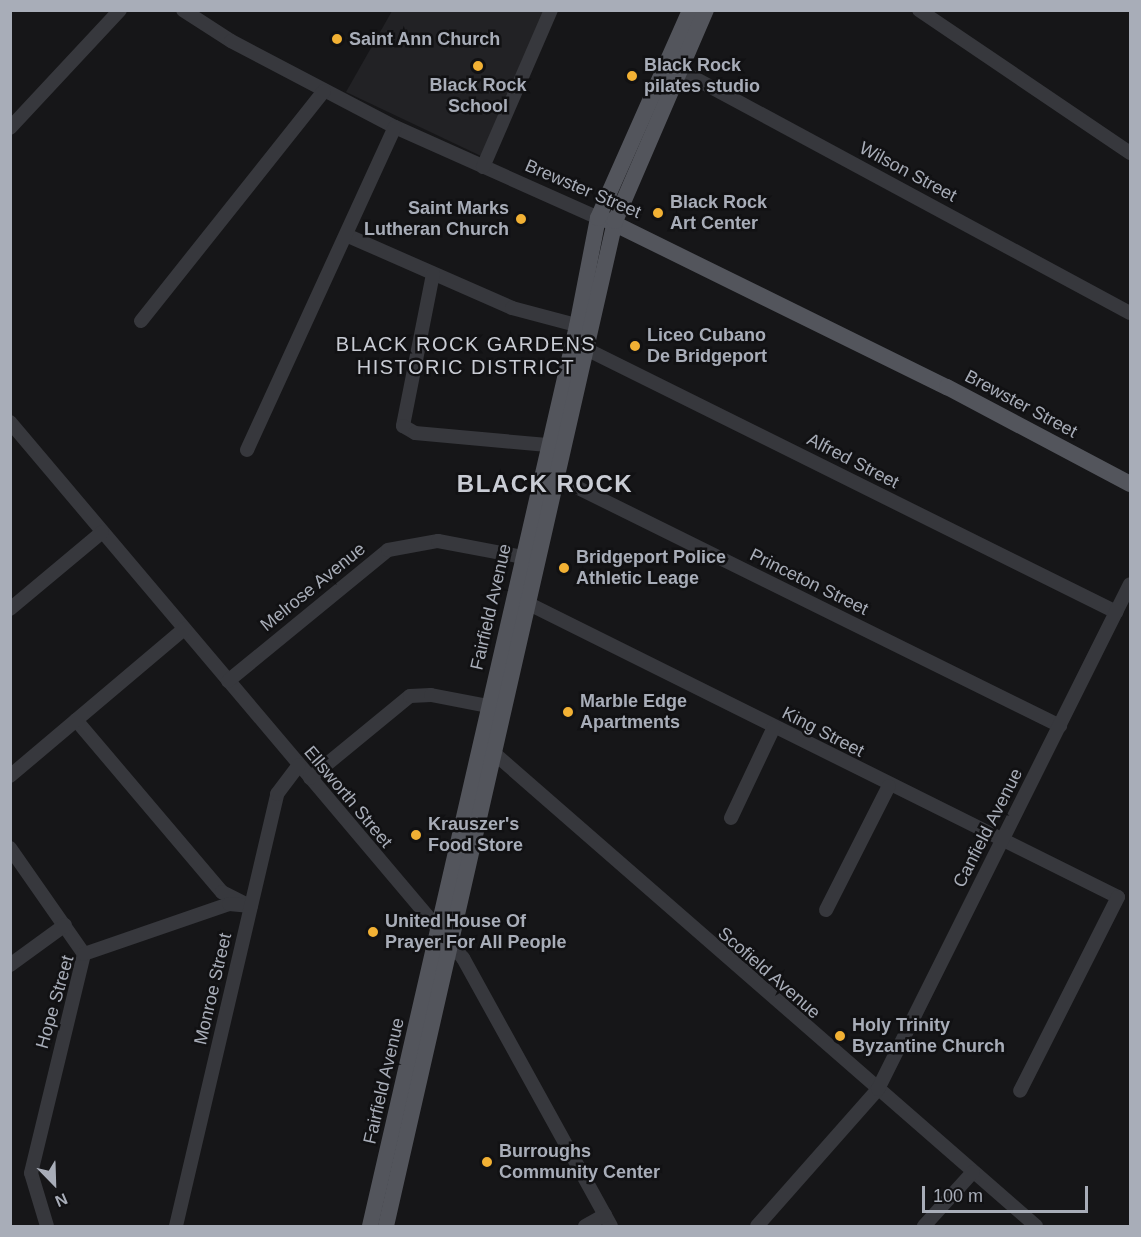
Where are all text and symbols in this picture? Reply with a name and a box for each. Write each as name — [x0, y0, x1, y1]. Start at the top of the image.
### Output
place label: Saint Ann Church — [349, 28, 501, 50]
marker: Saint Ann Church — [330, 32, 344, 46]
place label: Black Rock pilates studio — [644, 55, 760, 98]
marker: Black Rock School — [471, 59, 485, 73]
marker: Black Rock pilates studio — [625, 69, 639, 83]
place label: Black Rock School — [429, 75, 527, 118]
street label: Wilson Street — [856, 137, 960, 207]
street label: Brewster Street — [522, 155, 644, 223]
place label: Black Rock Art Center — [670, 192, 767, 234]
place label: Saint Marks Lutheran Church — [364, 198, 509, 240]
marker: Black Rock Art Center — [651, 206, 665, 220]
marker: Saint Marks Lutheran Church — [514, 212, 528, 226]
place label: Liceo Cubano De Bridgeport — [647, 325, 767, 368]
district label: BLACK ROCK GARDENS HISTORIC DISTRICT — [336, 333, 596, 380]
marker: Liceo Cubano De Bridgeport — [628, 339, 642, 353]
street label: Brewster Street — [961, 365, 1081, 443]
street label: Alfred Street — [804, 429, 902, 493]
district label: BLACK ROCK — [457, 470, 633, 498]
street label: Melrose Avenue — [256, 538, 370, 636]
street label: Fairfield Avenue — [466, 541, 516, 673]
street label: Princeton Street — [746, 544, 872, 620]
place label: Bridgeport Police Athletic Leage — [576, 547, 726, 590]
marker: Bridgeport Police Athletic Leage — [557, 561, 571, 575]
place label: Marble Edge Apartments — [580, 691, 687, 734]
street label: King Street — [778, 702, 868, 762]
marker: Marble Edge Apartments — [561, 705, 575, 719]
street label: Ellsworth Street — [299, 742, 397, 852]
street label: Canfield Avenue — [948, 764, 1028, 892]
place label: Krauszer's Food Store — [428, 814, 523, 856]
marker: Krauszer's Food Store — [409, 828, 423, 842]
place label: United House Of Prayer For All People — [385, 911, 567, 954]
street label: Scofield Avenue — [713, 922, 825, 1024]
marker: United House Of Prayer For All People — [366, 925, 380, 939]
street label: Monroe Street — [190, 931, 236, 1047]
street label: Hope Street — [31, 953, 79, 1051]
street label: Fairfield Avenue — [359, 1015, 409, 1147]
place label: Holy Trinity Byzantine Church — [852, 1015, 1005, 1058]
marker: Holy Trinity Byzantine Church — [833, 1029, 847, 1043]
place label: Burroughs Community Center — [499, 1141, 660, 1184]
north arrow — [24, 1153, 84, 1213]
marker: Burroughs Community Center — [480, 1155, 494, 1169]
scale bar — [925, 1174, 1092, 1212]
text: 100 m — [933, 1186, 983, 1206]
text: N — [53, 1190, 70, 1210]

